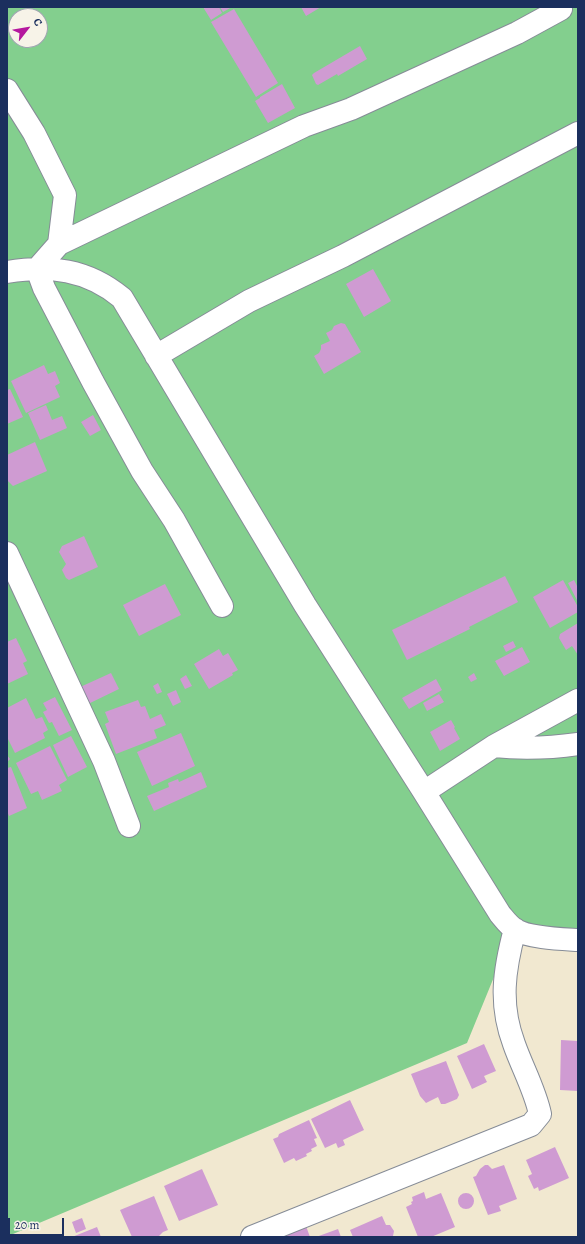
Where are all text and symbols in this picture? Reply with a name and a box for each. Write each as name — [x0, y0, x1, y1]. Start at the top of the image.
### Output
north arrow — [8, 8, 48, 48]
text: С — [30, 15, 46, 29]
scale bar — [10, 1210, 66, 1236]
text: 20 m — [15, 1217, 39, 1233]

